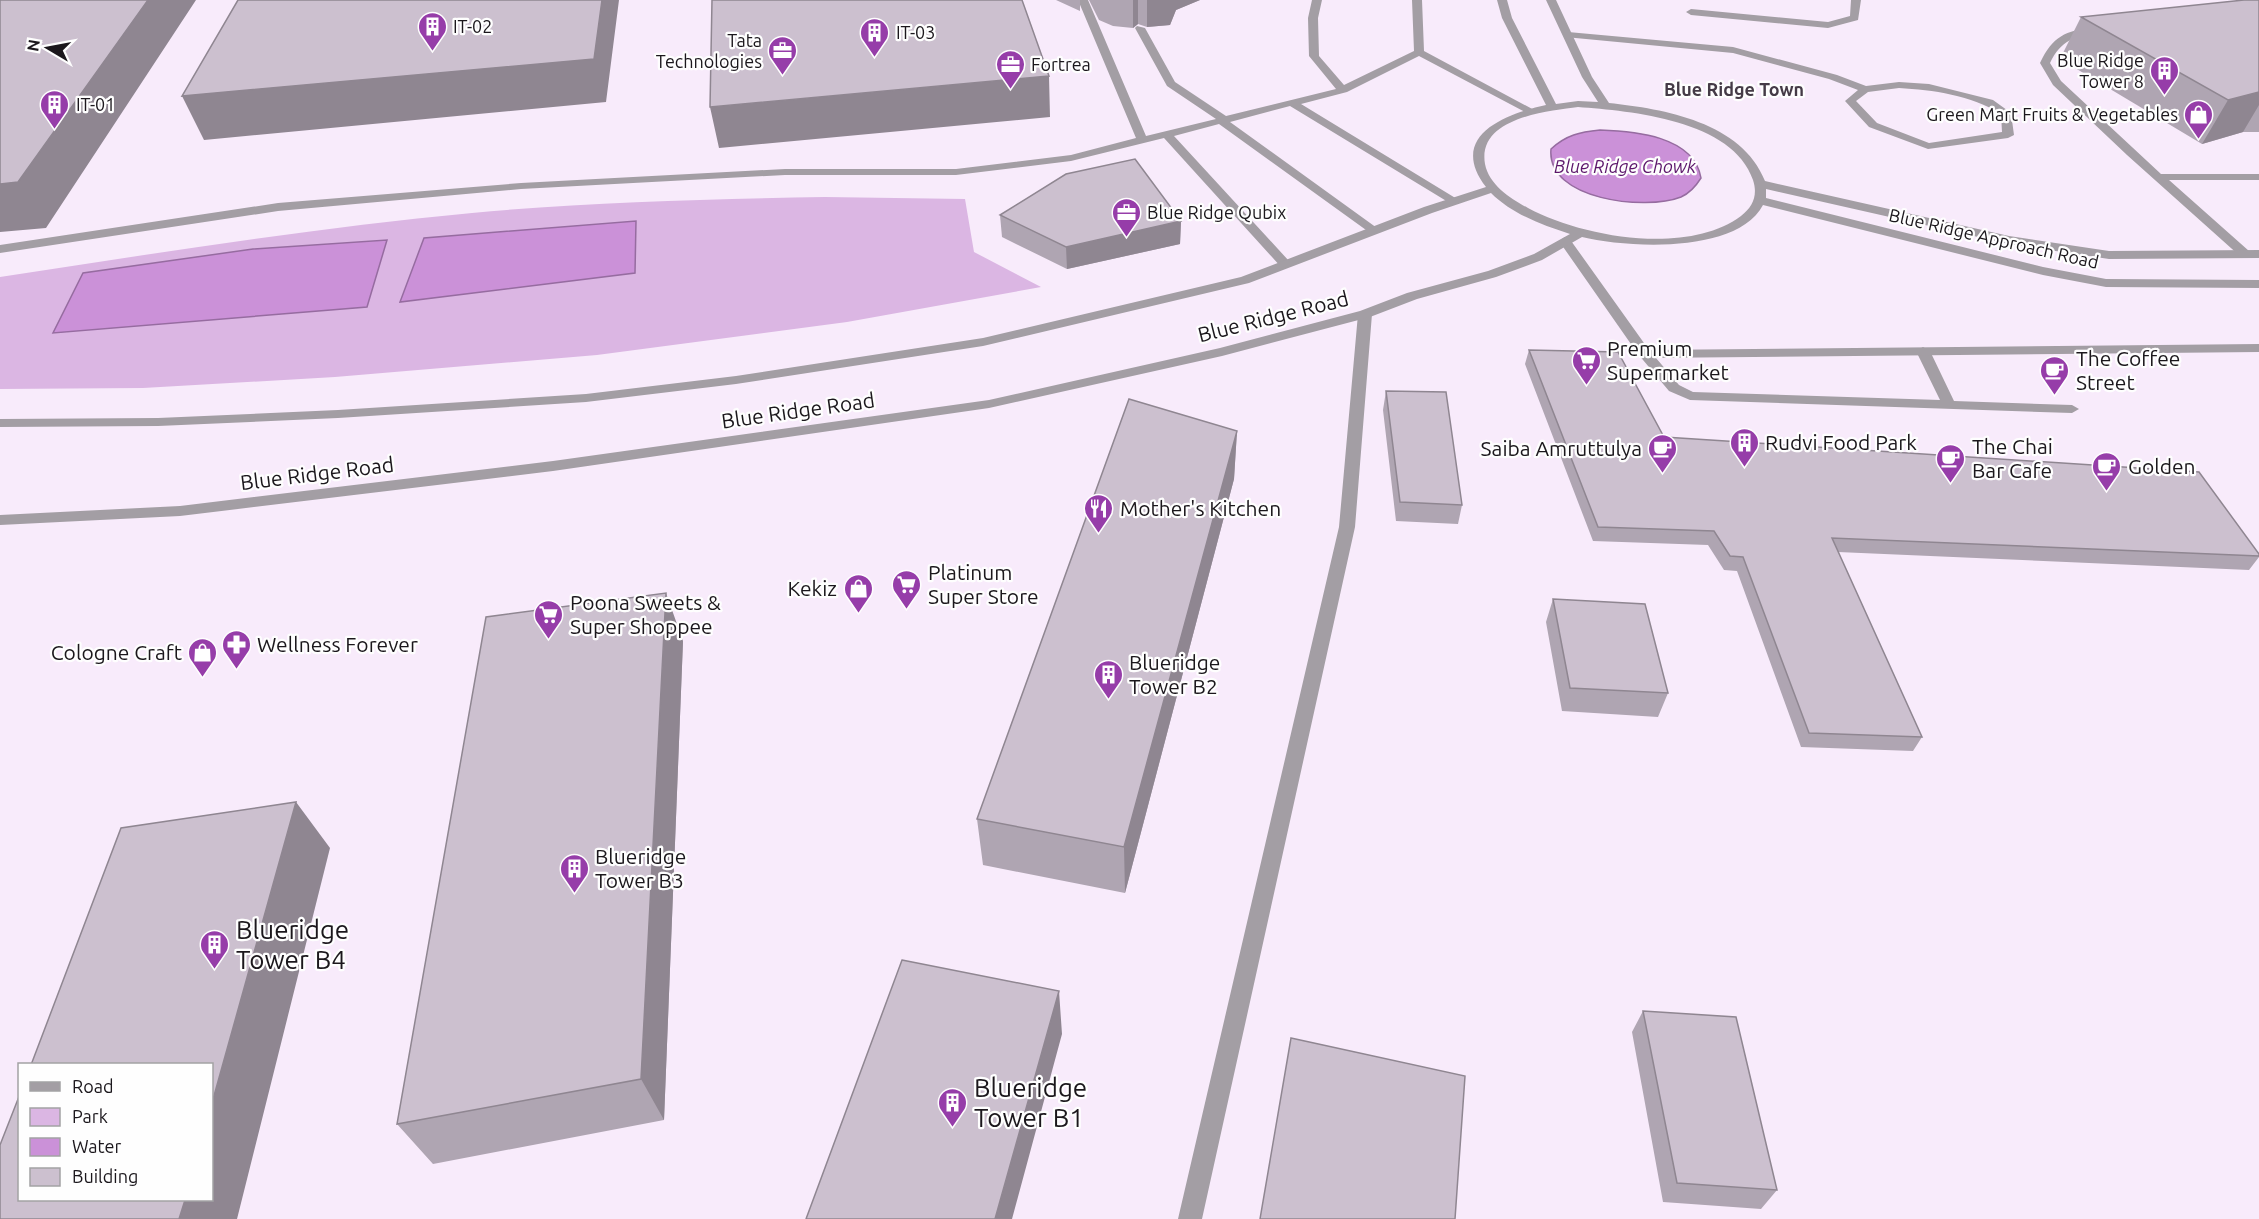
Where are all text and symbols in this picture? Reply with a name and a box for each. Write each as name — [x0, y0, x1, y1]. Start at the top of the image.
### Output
building icon: IT-02 — [416, 10, 448, 52]
place label: IT-02 — [453, 16, 492, 36]
building icon: IT-03 — [859, 16, 891, 58]
north arrow — [18, 18, 78, 78]
place label: IT-03 — [896, 22, 935, 42]
place label: Tata Technologies — [656, 30, 762, 71]
office icon: Tata Technologies — [767, 34, 799, 76]
text: N — [23, 38, 43, 53]
office icon: Fortrea — [994, 48, 1026, 90]
place label: Blue Ridge Tower 8 — [2057, 50, 2144, 91]
place label: Fortrea — [1031, 54, 1091, 74]
building icon: Blue Ridge Tower 8 — [2149, 54, 2181, 96]
district label: Blue Ridge Town — [1664, 79, 1804, 99]
building icon: IT-01 — [39, 88, 71, 130]
place label: IT-01 — [76, 94, 115, 114]
shop icon: Green Mart Fruits & Vegetables — [2183, 98, 2215, 140]
place label: Green Mart Fruits & Vegetables — [1926, 104, 2178, 124]
water label: Blue Ridge Chowk — [1554, 156, 1697, 176]
office icon: Blue Ridge Qubix — [1110, 196, 1142, 238]
place label: Blue Ridge Qubix — [1147, 202, 1286, 223]
street label: Blue Ridge Approach Road — [1887, 204, 2101, 272]
street label: Blue Ridge Road — [1195, 286, 1351, 346]
place label: Premium Supermarket — [1607, 336, 1729, 384]
supermarket icon: Premium Supermarket — [1570, 344, 1602, 386]
place label: The Coffee Street — [2076, 346, 2180, 394]
cafe icon: The Coffee Street — [2039, 354, 2071, 396]
street label: Blue Ridge Road — [720, 387, 876, 433]
building icon: Rudvi Food Park — [1728, 426, 1760, 468]
place label: Rudvi Food Park — [1765, 430, 1917, 454]
cafe icon: Saiba Amruttulya — [1647, 432, 1679, 474]
place label: The Chai Bar Cafe — [1972, 434, 2053, 482]
place label: Saiba Amruttulya — [1481, 436, 1642, 460]
cafe icon: The Chai Bar Cafe — [1935, 442, 1967, 484]
cafe icon: Golden — [2091, 450, 2123, 492]
street label: Blue Ridge Road — [239, 452, 395, 494]
place label: Golden — [2128, 454, 2196, 478]
restaurant icon: Mother's Kitchen — [1083, 492, 1115, 534]
place label: Mother's Kitchen — [1120, 496, 1281, 520]
place label: Platinum Super Store — [928, 560, 1039, 608]
supermarket icon: Platinum Super Store — [891, 568, 923, 610]
shop icon: Kekiz — [842, 572, 874, 614]
place label: Kekiz — [788, 576, 837, 600]
place label: Poona Sweets & Super Shoppee — [570, 590, 721, 638]
supermarket icon: Poona Sweets & Super Shoppee — [533, 598, 565, 640]
pharmacy icon: Wellness Forever — [220, 628, 252, 670]
place label: Wellness Forever — [257, 632, 418, 656]
shop icon: Cologne Craft — [187, 636, 219, 678]
place label: Cologne Craft — [51, 640, 182, 664]
place label: Blueridge Tower B2 — [1129, 650, 1220, 698]
building icon: Blueridge Tower B2 — [1092, 658, 1124, 700]
place label: Blueridge Tower B3 — [595, 844, 686, 892]
building icon: Blueridge Tower B3 — [558, 852, 590, 894]
place label: Blueridge Tower B4 — [236, 915, 349, 974]
building icon: Blueridge Tower B4 — [199, 928, 231, 970]
legend — [18, 1063, 213, 1201]
place label: Blueridge Tower B1 — [974, 1073, 1087, 1132]
text: Road — [72, 1076, 114, 1096]
building icon: Blueridge Tower B1 — [937, 1086, 969, 1128]
text: Park — [72, 1106, 108, 1126]
text: Water — [72, 1136, 122, 1156]
text: Building — [72, 1166, 138, 1186]

